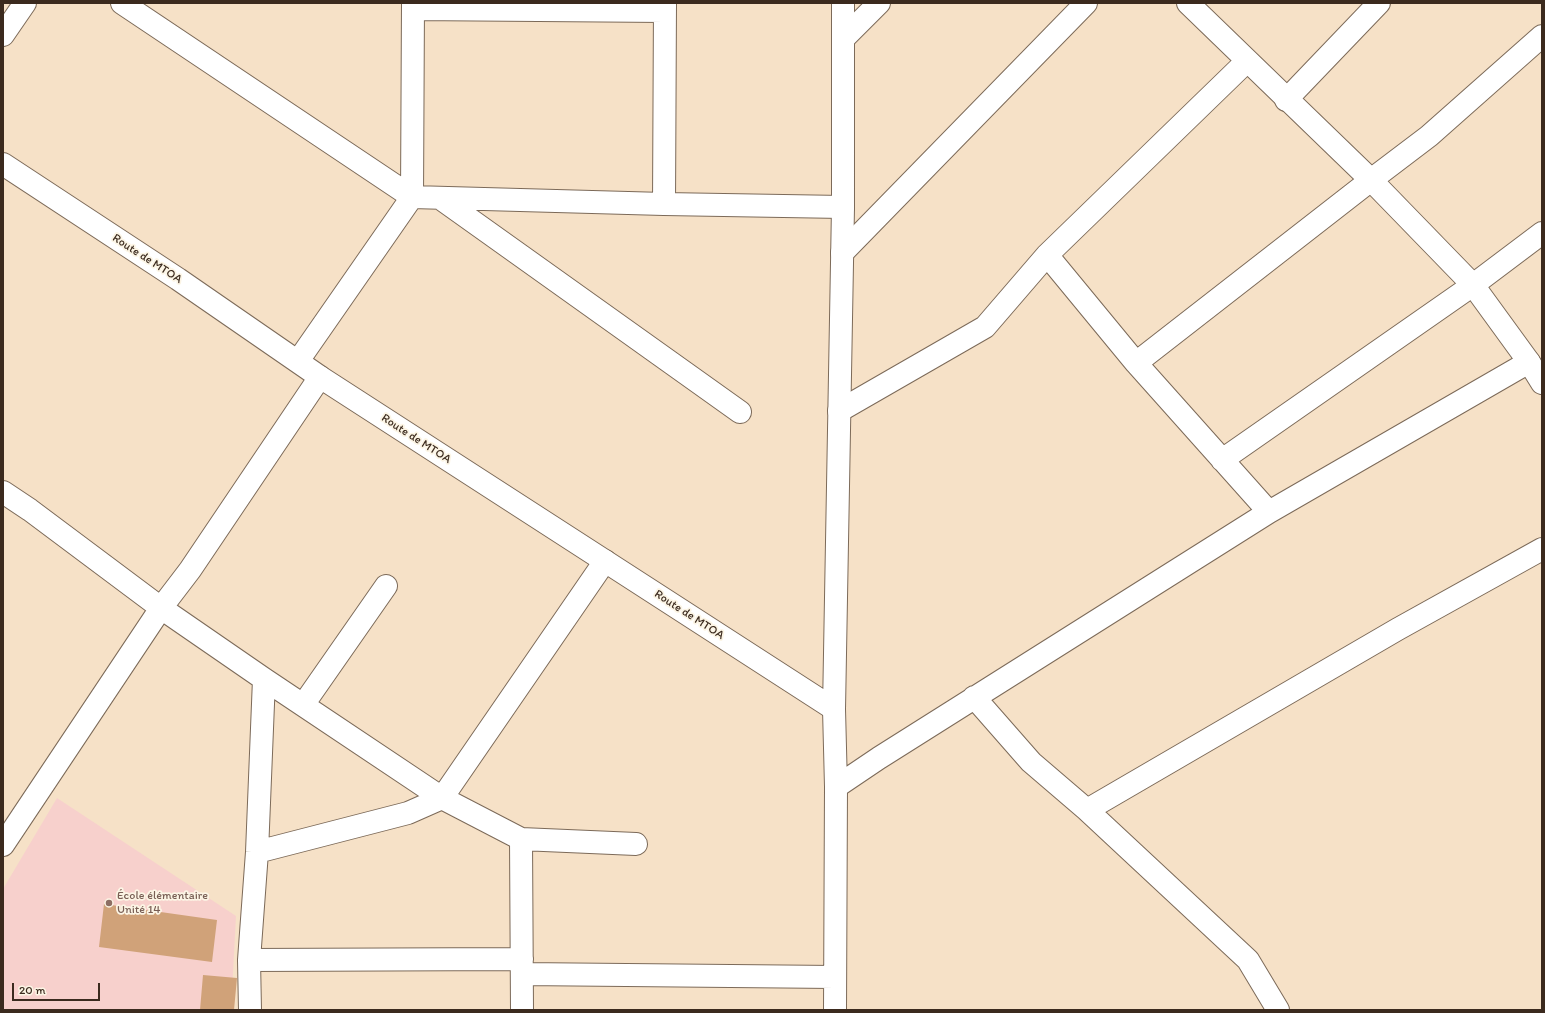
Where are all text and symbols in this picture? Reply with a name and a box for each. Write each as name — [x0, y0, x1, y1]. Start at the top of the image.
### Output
street label: Route de MTOA — [109, 231, 185, 287]
street label: Route de MTOA — [378, 411, 454, 467]
street label: Route de MTOA — [651, 587, 727, 643]
place label: École élémentaire Unité 14 — [117, 889, 208, 917]
marker: École élémentaire Unité 14 — [104, 898, 114, 908]
scale bar — [14, 975, 102, 1001]
text: 20 m — [19, 983, 46, 997]

